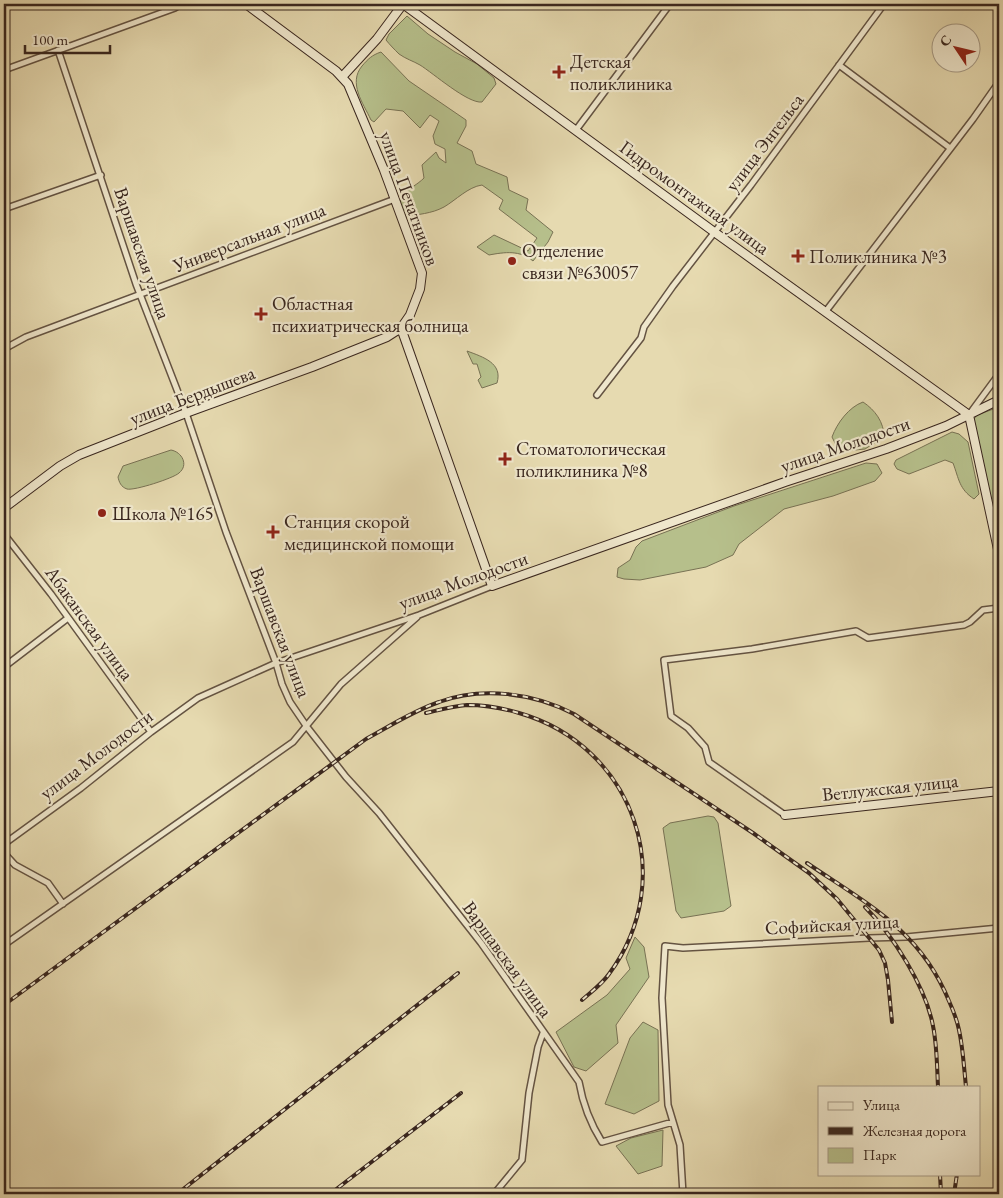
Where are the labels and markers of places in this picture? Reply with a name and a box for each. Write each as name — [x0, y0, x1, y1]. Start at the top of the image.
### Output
place label: Детская поликлиника — [570, 49, 673, 96]
marker: Детская поликлиника — [552, 65, 566, 79]
place label: Отделение связи №630057 — [522, 238, 639, 285]
place label: Поликлиника №3 — [809, 244, 947, 269]
marker: Поликлиника №3 — [791, 249, 805, 263]
marker: Отделение связи №630057 — [506, 255, 518, 267]
place label: Областная психиатрическая болница — [272, 291, 469, 338]
marker: Областная психиатрическая болница — [254, 307, 268, 321]
place label: Стоматологическая поликлиника №8 — [516, 436, 667, 483]
marker: Стоматологическая поликлиника №8 — [498, 452, 512, 466]
place label: Школа №165 — [112, 501, 214, 526]
marker: Школа №165 — [96, 507, 108, 519]
place label: Станция скорой медицинской помощи — [284, 509, 454, 556]
marker: Станция скорой медицинской помощи — [266, 525, 280, 539]

